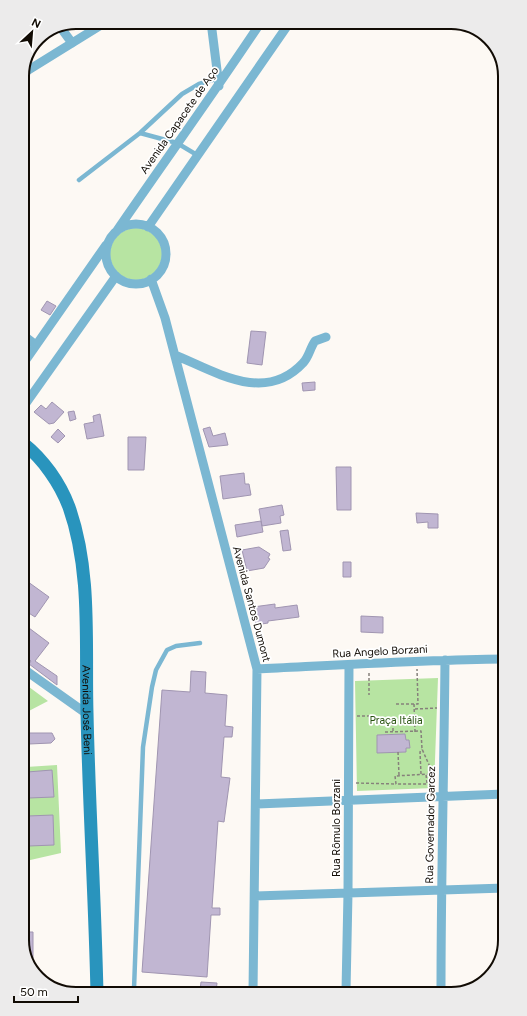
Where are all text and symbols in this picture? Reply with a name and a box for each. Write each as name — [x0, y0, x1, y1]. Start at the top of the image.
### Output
north arrow — [12, 12, 52, 52]
text: N — [29, 16, 43, 31]
street label: Avenida Capacete de Aço — [137, 64, 221, 176]
street label: Avenida Santos Dumont — [230, 545, 273, 663]
street label: Rua Angelo Borzani — [332, 643, 428, 660]
street label: Avenida José Beni — [80, 665, 94, 755]
park label: Praça Itália — [369, 714, 423, 727]
street label: Rua Governador Garcez — [423, 766, 438, 884]
street label: Rua Rômulo Borzani — [330, 779, 343, 877]
scale bar — [14, 978, 78, 1004]
text: 50 m — [20, 985, 48, 999]

